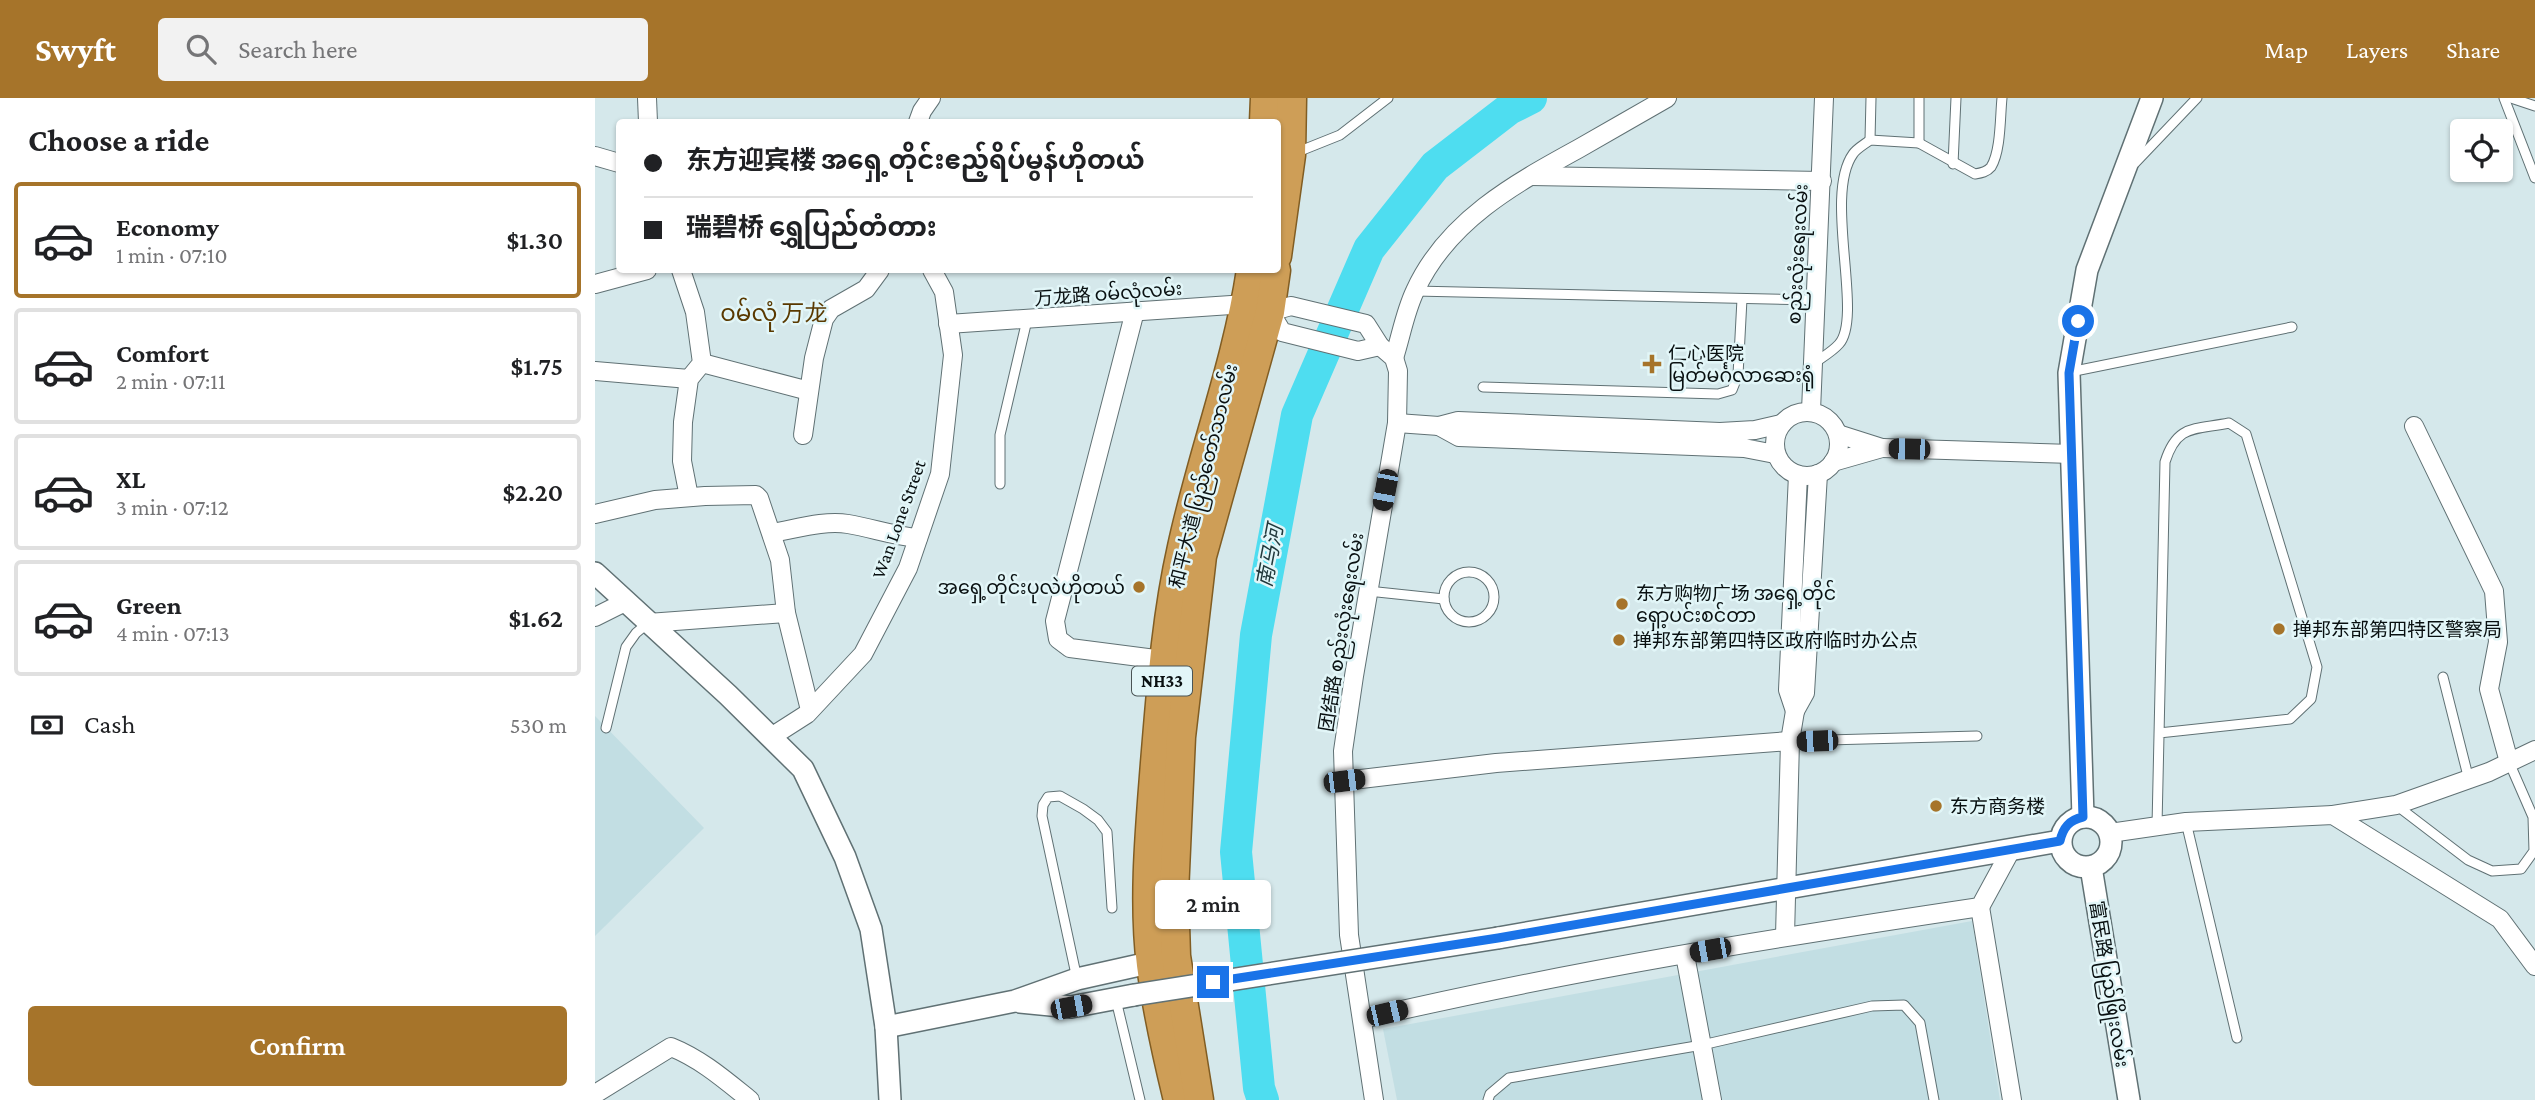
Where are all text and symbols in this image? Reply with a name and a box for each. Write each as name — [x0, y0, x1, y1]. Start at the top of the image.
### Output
search box — [158, 18, 648, 81]
icon: search — [182, 30, 220, 68]
text: Swyft — [35, 31, 116, 68]
text: Search here — [238, 35, 357, 64]
text: Map — [2264, 36, 2308, 63]
text: Layers — [2346, 36, 2408, 63]
text: Share — [2446, 36, 2500, 63]
map controls — [2450, 119, 2513, 182]
button: locate — [2450, 119, 2513, 182]
text: Choose a ride — [28, 122, 209, 158]
text: 东方迎宾楼 အရှေ့တိုင်းဧည့်ရိပ်မွန်ဟိုတယ် — [686, 146, 1145, 175]
street label: စည်းလုံးရေးလမ်း — [1779, 183, 1818, 325]
icon: car — [32, 209, 95, 272]
text: Economy — [116, 213, 219, 242]
text: 瑞碧桥 ရွှေပြည်တံတား — [686, 213, 937, 242]
text: $1.30 — [506, 226, 563, 255]
text: 1 min · 07:10 — [116, 242, 228, 268]
street label: 万龙路 ဝမ်လုံလမ်း — [1033, 274, 1183, 315]
district label: ဝမ်လုံ 万龙 — [720, 297, 828, 332]
route start — [2062, 305, 2094, 337]
icon: car — [32, 335, 95, 398]
text: Comfort — [116, 339, 209, 368]
place label: 仁心医院 မြတ်မင်္ဂလာဆေးရုံ — [1668, 343, 1815, 392]
text: $1.75 — [511, 352, 563, 381]
marker: 仁心医院 မြတ်မင်္ဂလာဆေးရုံ — [1642, 354, 1662, 374]
street label: 和平大道 ပြည်တော်သာလမ်း — [1162, 361, 1246, 592]
text: 2 min · 07:11 — [116, 368, 226, 394]
car — [1888, 438, 1931, 460]
street label: Wan Lone Street — [867, 456, 930, 581]
icon: car — [32, 461, 95, 524]
text: XL — [116, 465, 145, 494]
car — [1371, 467, 1400, 513]
text: $2.20 — [502, 478, 563, 507]
text: 3 min · 07:12 — [116, 494, 229, 520]
water label: 南马河 — [1252, 519, 1289, 589]
street label: 团结路 စည်းလုံးရေးလမ်း — [1311, 530, 1374, 734]
place label: အရှေ့တိုင်းပုလဲဟိုတယ် — [938, 573, 1125, 604]
marker: အရှေ့တိုင်းပုလဲဟိုတယ် — [1131, 579, 1147, 595]
place label: 东方购物广场 အရှေ့တိုင် ရှော့ပင်းစင်တာ — [1636, 579, 1836, 632]
icon: car — [32, 587, 95, 650]
text: Green — [116, 591, 182, 620]
marker: 东方购物广场 အရှေ့တိုင် ရှော့ပင်းစင်တာ — [1614, 596, 1630, 612]
text: $1.62 — [508, 604, 563, 633]
place label: 掸邦东部第四特区警察局 — [2293, 619, 2502, 640]
text: 4 min · 07:13 — [116, 620, 230, 646]
marker: 掸邦东部第四特区警察局 — [2271, 621, 2287, 637]
place label: 掸邦东部第四特区政府临时办公点 — [1633, 630, 1918, 651]
marker: 掸邦东部第四特区政府临时办公点 — [1611, 632, 1627, 648]
road number: NH33 — [1132, 666, 1192, 696]
icon: cash — [28, 706, 66, 744]
text: Cash — [84, 710, 135, 739]
text: 530 m — [510, 712, 567, 738]
car — [1796, 730, 1839, 752]
car — [1322, 768, 1367, 794]
place label: 东方商务楼 — [1950, 796, 2045, 817]
marker: 东方商务楼 — [1928, 798, 1944, 814]
callout: 2 min — [1155, 880, 1271, 930]
text: 2 min — [1186, 891, 1240, 917]
street label: 富民路 ပြည်ဖြိုးလမ်း — [2081, 899, 2137, 1070]
car — [1688, 936, 1733, 964]
route end — [1197, 966, 1229, 998]
car — [1049, 993, 1094, 1021]
car — [1365, 998, 1410, 1028]
button: Confirm — [28, 1006, 567, 1086]

